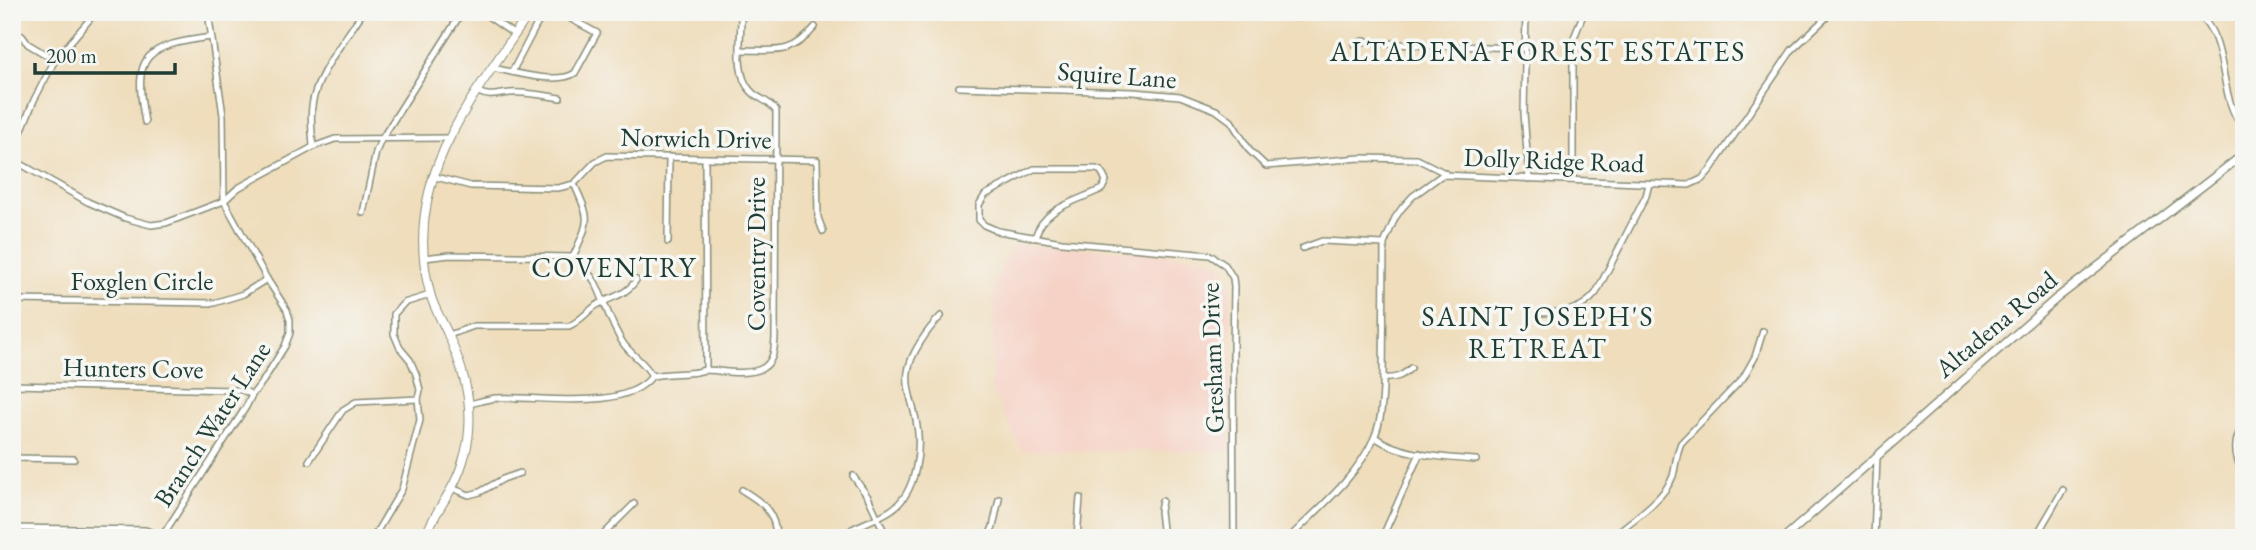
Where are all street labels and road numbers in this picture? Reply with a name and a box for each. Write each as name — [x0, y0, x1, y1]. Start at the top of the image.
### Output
street label: Squire Lane — [1056, 54, 1178, 96]
street label: Norwich Drive — [620, 120, 772, 156]
street label: Dolly Ridge Road — [1463, 140, 1646, 180]
street label: Coventry Drive — [739, 177, 773, 331]
street label: Altadena Road — [1927, 262, 2065, 386]
street label: Foxglen Circle — [71, 264, 213, 298]
street label: Gresham Drive — [1192, 282, 1232, 434]
street label: Branch Water Lane — [146, 335, 278, 513]
street label: Hunters Cove — [62, 350, 204, 386]

